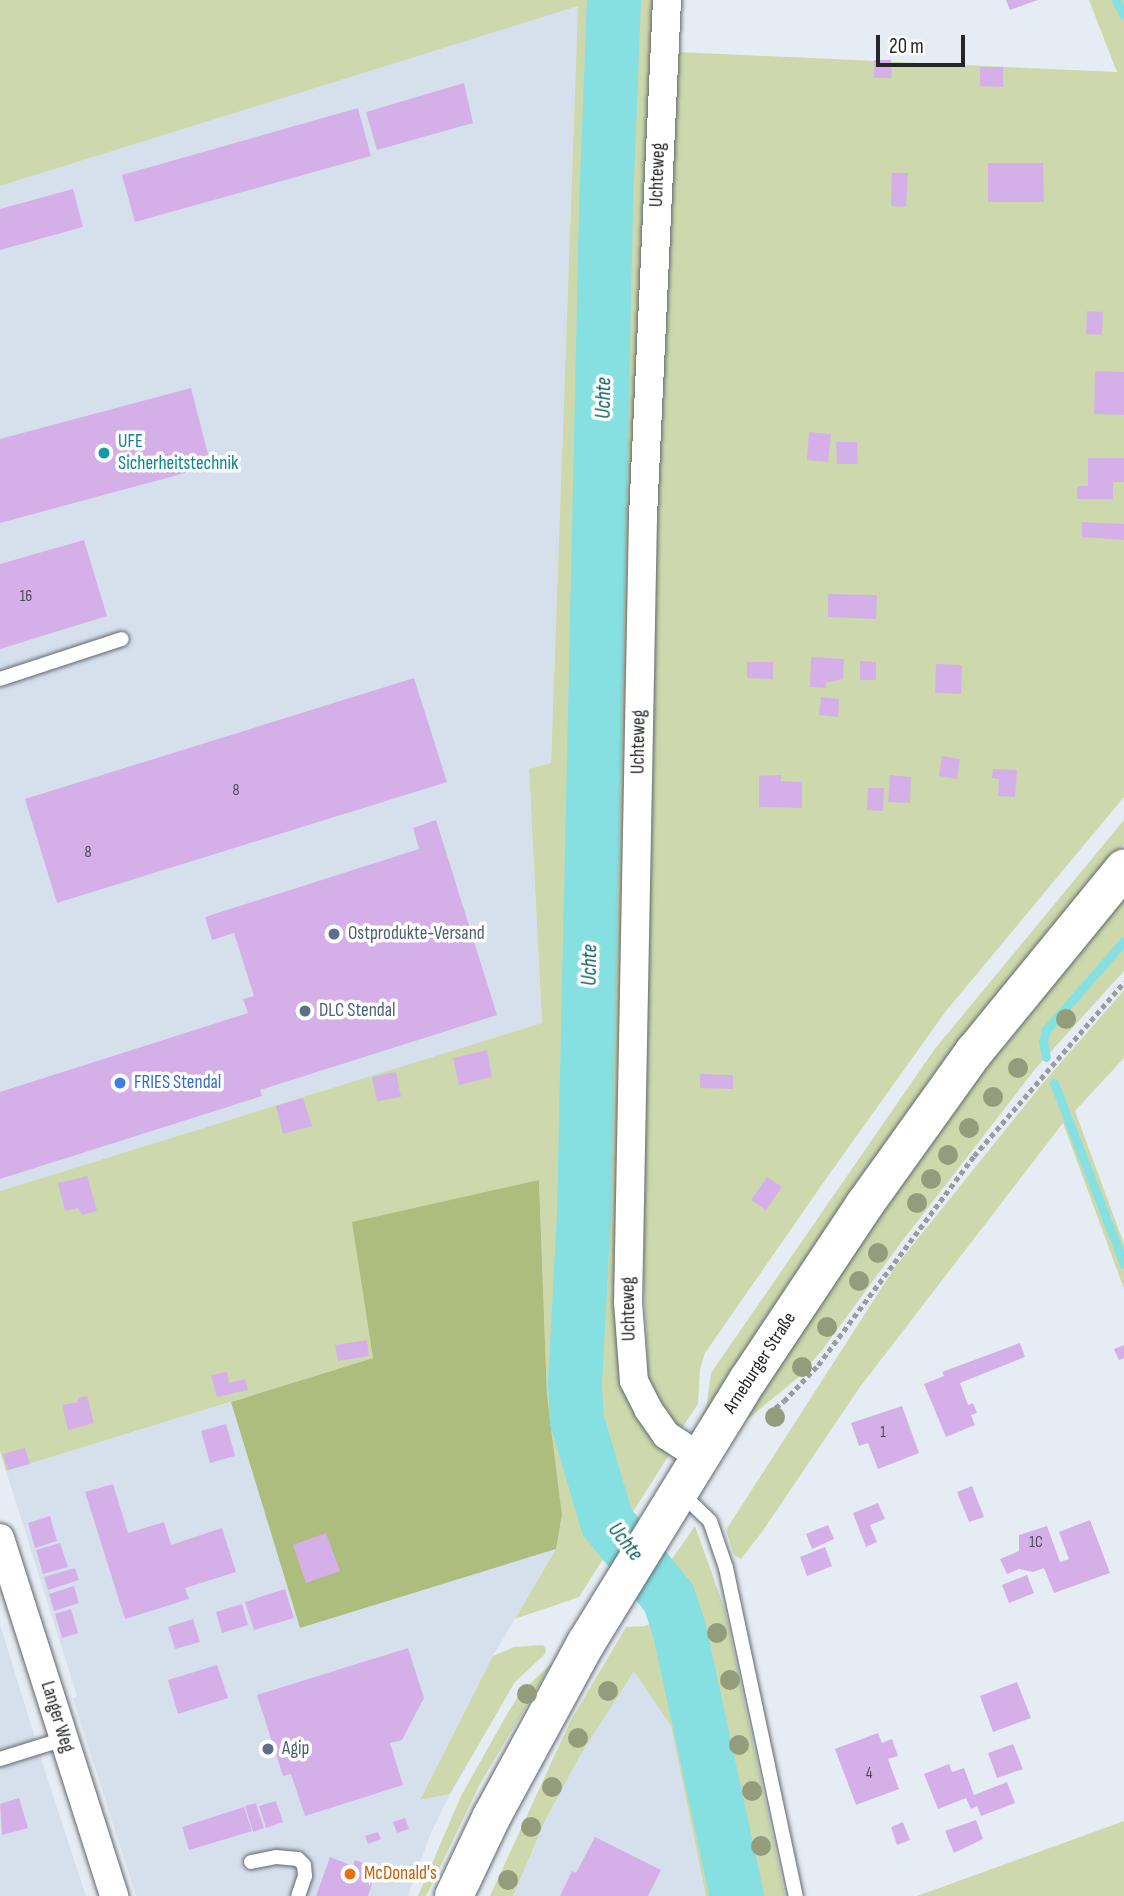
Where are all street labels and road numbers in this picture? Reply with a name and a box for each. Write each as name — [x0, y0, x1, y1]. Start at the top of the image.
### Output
street label: Uchteweg — [645, 142, 671, 208]
street label: Uchteweg — [627, 710, 651, 774]
street label: Uchteweg — [617, 1277, 641, 1341]
street label: Arneburger Straße — [719, 1308, 801, 1418]
street label: Langer Weg — [35, 1679, 79, 1755]

